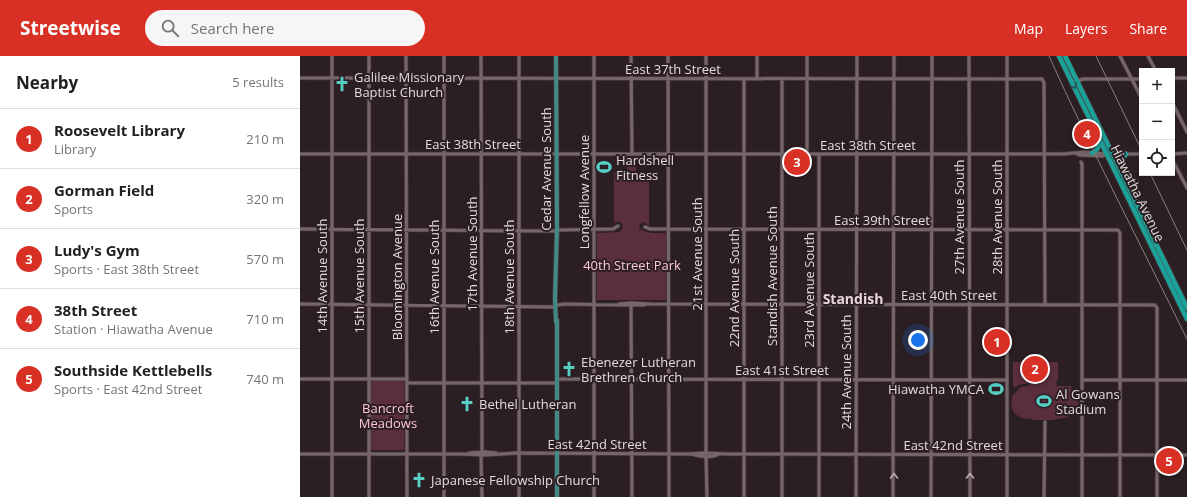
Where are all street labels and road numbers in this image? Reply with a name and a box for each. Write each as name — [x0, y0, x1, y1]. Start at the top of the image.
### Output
street label: East 37th Street — [625, 60, 721, 78]
street label: Cedar Avenue South — [537, 107, 555, 231]
street label: East 38th Street — [425, 135, 521, 153]
street label: Longfellow Avenue — [575, 135, 593, 249]
street label: East 38th Street — [820, 136, 916, 154]
street label: Hiawatha Avenue — [1107, 141, 1169, 245]
street label: 27th Avenue South — [950, 159, 968, 275]
street label: 28th Avenue South — [988, 159, 1006, 275]
street label: 17th Avenue South — [463, 196, 481, 312]
street label: 21st Avenue South — [688, 197, 706, 311]
street label: Standish Avenue South — [763, 206, 781, 346]
street label: East 39th Street — [834, 211, 930, 229]
street label: Bloomington Avenue — [388, 214, 406, 340]
street label: 14th Avenue South — [313, 218, 331, 334]
street label: 15th Avenue South — [350, 218, 368, 334]
street label: 16th Avenue South — [425, 219, 443, 335]
street label: 18th Avenue South — [500, 219, 518, 335]
street label: 22nd Avenue South — [725, 229, 743, 347]
street label: 23rd Avenue South — [800, 232, 818, 348]
street label: East 40th Street — [901, 286, 997, 304]
street label: 24th Avenue South — [837, 314, 855, 430]
street label: East 41st Street — [735, 361, 829, 379]
street label: East 42nd Street — [547, 435, 647, 453]
street label: East 42nd Street — [903, 436, 1003, 454]

